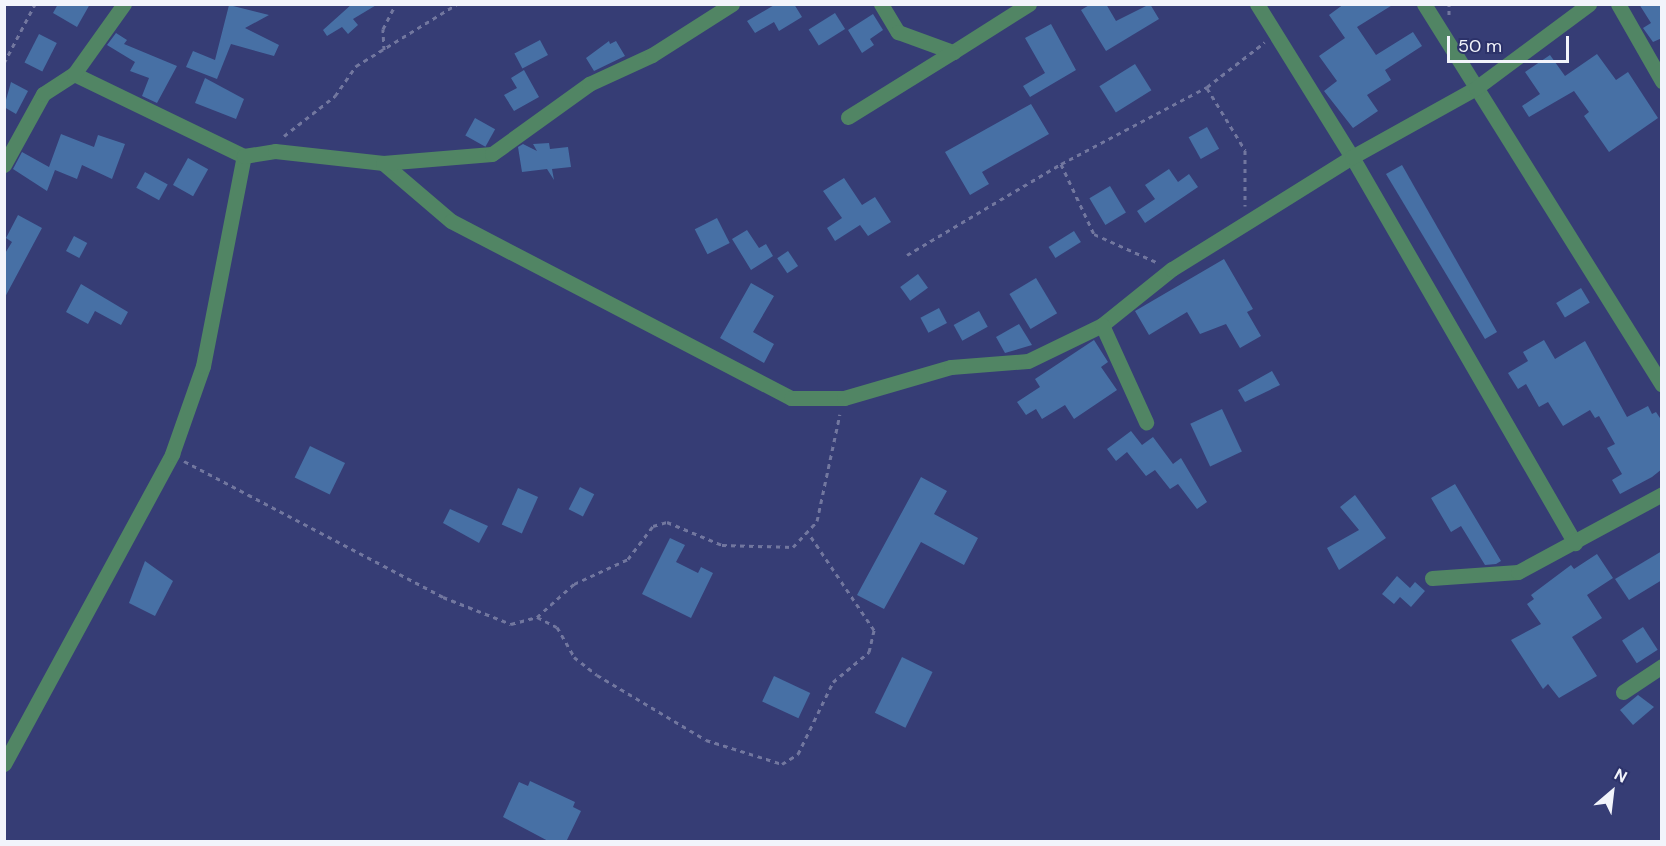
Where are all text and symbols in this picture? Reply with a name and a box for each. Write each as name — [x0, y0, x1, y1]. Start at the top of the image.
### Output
scale bar — [1450, 24, 1572, 62]
text: 50 m — [1458, 34, 1502, 58]
north arrow — [1582, 762, 1642, 822]
text: N — [1611, 764, 1631, 788]

